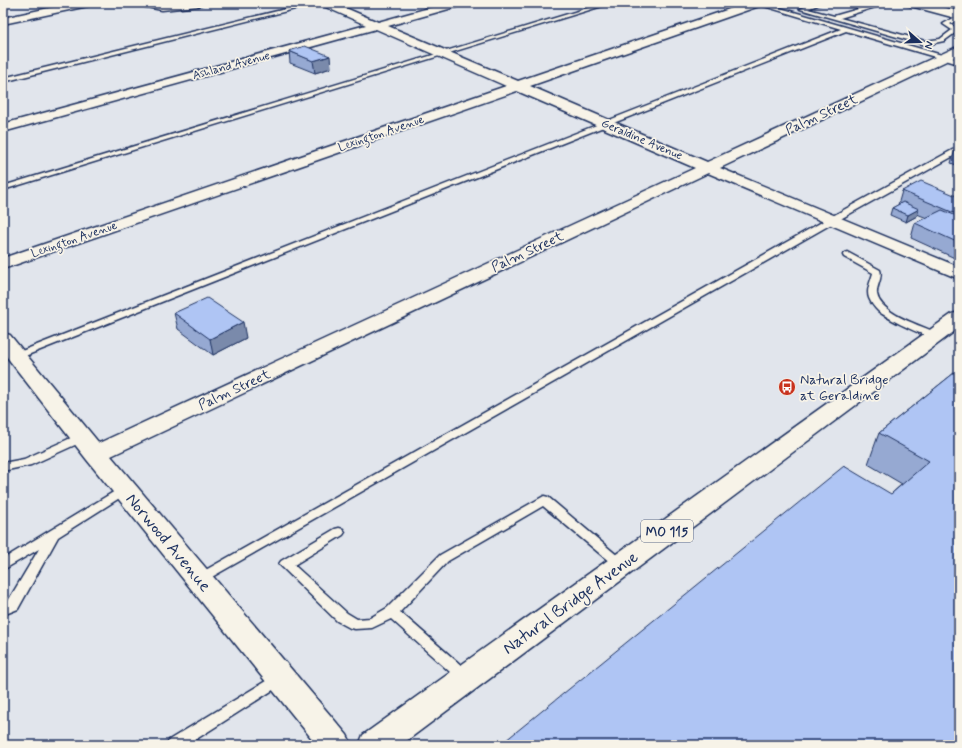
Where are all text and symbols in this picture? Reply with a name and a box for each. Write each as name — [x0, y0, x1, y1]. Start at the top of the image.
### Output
north arrow — [900, 22, 940, 62]
text: N — [921, 39, 936, 51]
street label: Ashland Avenue — [191, 48, 272, 84]
street label: Palm Street — [782, 90, 861, 139]
street label: Lexington Avenue — [336, 112, 427, 157]
street label: Geraldine Avenue — [598, 116, 685, 164]
street label: Lexington Avenue — [29, 218, 120, 263]
street label: Palm Street — [488, 227, 567, 276]
street label: Palm Street — [195, 365, 274, 414]
place label: Natural Bridge at Geraldine — [800, 371, 889, 405]
bus stop icon: Natural Bridge at Geraldine — [777, 377, 797, 397]
street label: Norwood Avenue — [121, 489, 216, 596]
road number: MO 115 — [641, 520, 693, 542]
street label: Natural Bridge Avenue — [498, 546, 644, 661]

